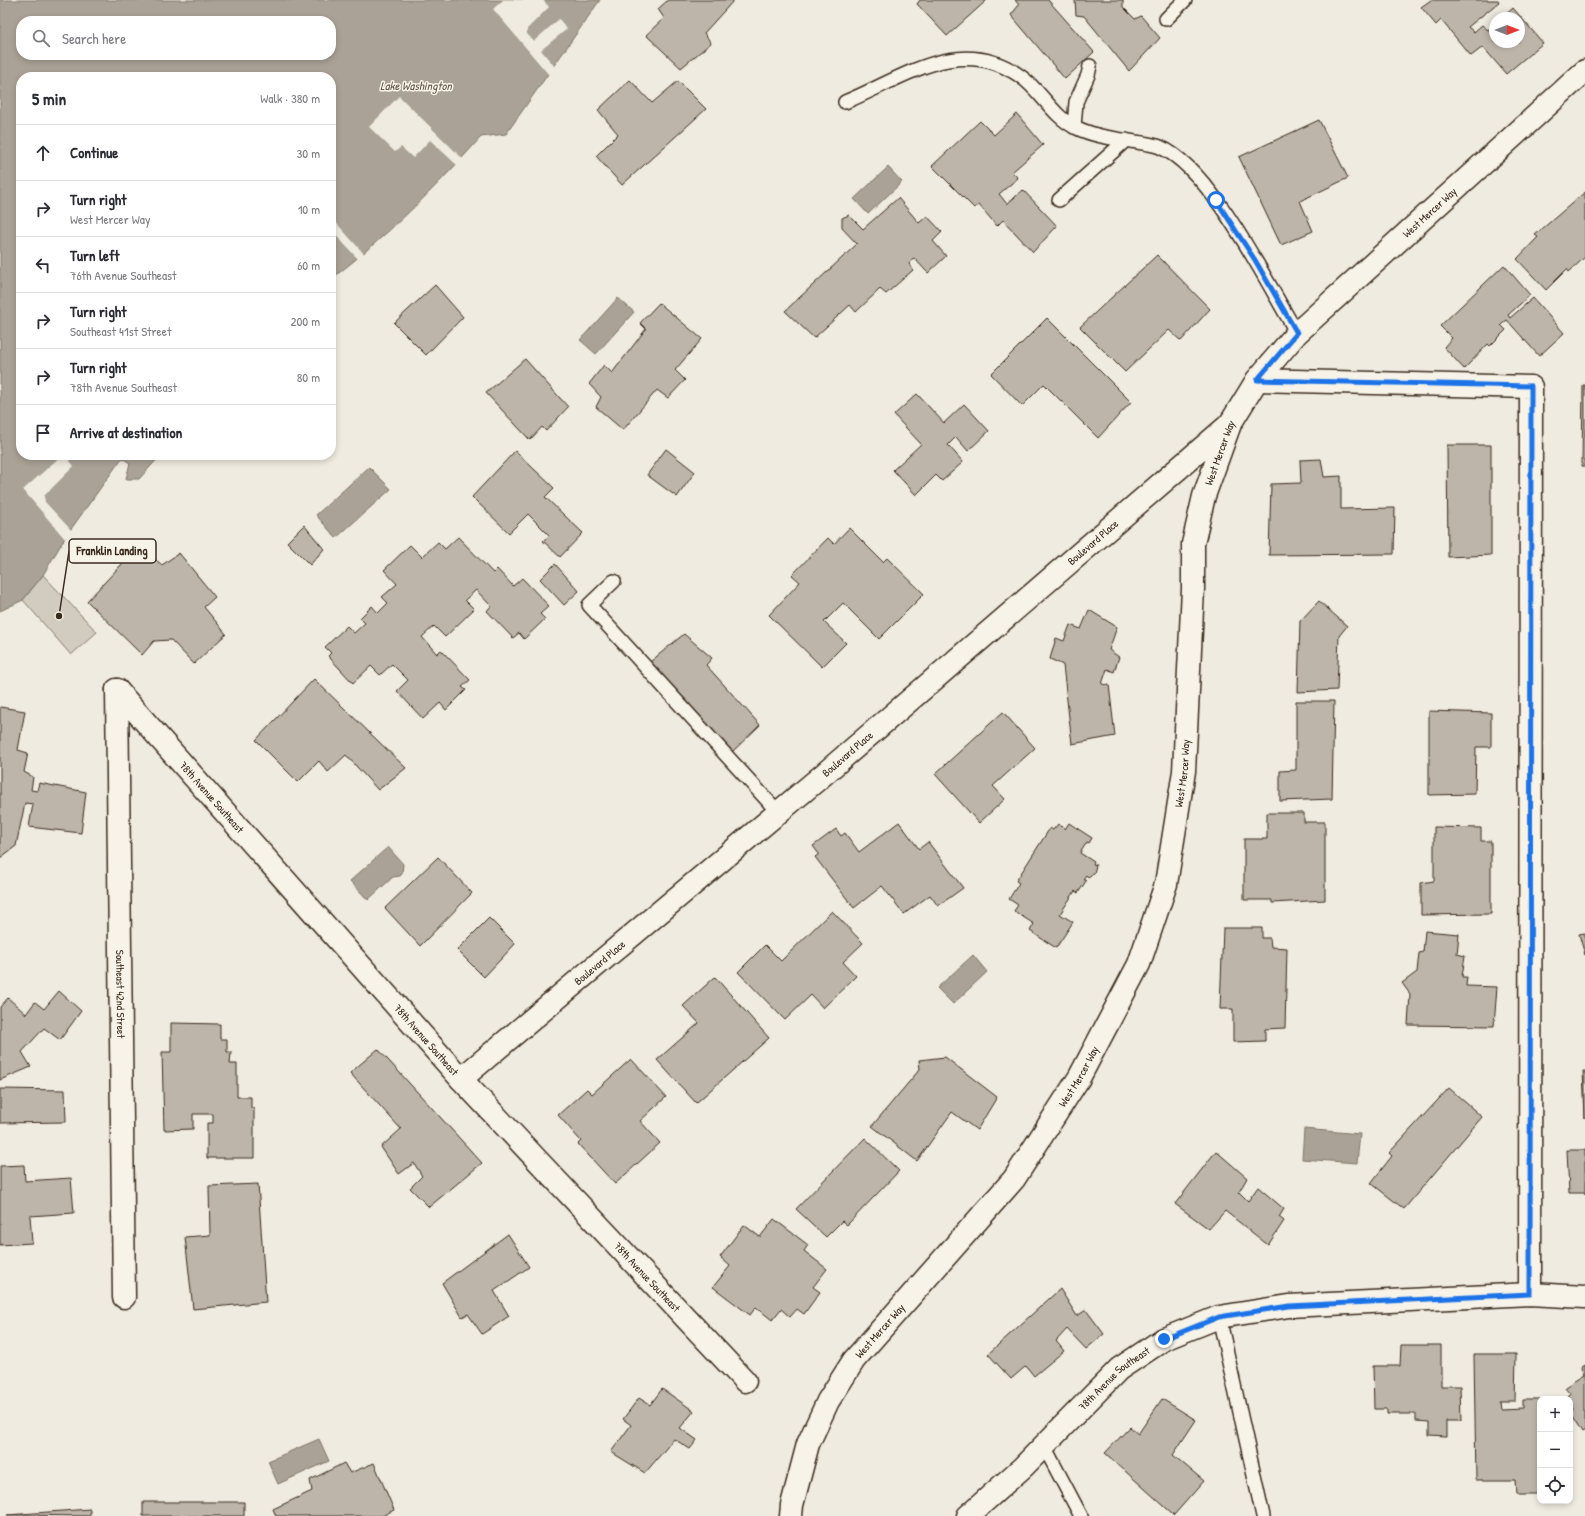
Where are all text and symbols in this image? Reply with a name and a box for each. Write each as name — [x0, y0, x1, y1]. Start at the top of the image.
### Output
north arrow — [1489, 12, 1525, 48]
search box — [16, 16, 336, 60]
icon: search — [30, 27, 52, 49]
text: Search here — [62, 28, 126, 49]
water label: Lake Washington — [380, 77, 453, 94]
text: 5 min — [32, 87, 66, 110]
text: Walk · 380 m — [260, 89, 320, 107]
icon: ahead — [32, 142, 54, 164]
text: Continue — [70, 142, 118, 163]
text: 30 m — [297, 144, 320, 162]
street label: West Mercer Way — [1400, 184, 1460, 241]
text: Turn right — [70, 189, 126, 210]
route start — [1207, 191, 1225, 209]
icon: right — [32, 198, 54, 220]
text: 10 m — [298, 200, 320, 218]
text: West Mercer Way — [70, 210, 150, 228]
text: Turn left — [70, 245, 120, 266]
icon: left — [32, 254, 54, 276]
text: 60 m — [297, 256, 320, 274]
text: 76th Avenue Southeast — [70, 266, 177, 284]
text: Turn right — [70, 301, 126, 322]
icon: right — [32, 310, 54, 332]
text: 200 m — [290, 312, 320, 330]
text: Southeast 41st Street — [70, 322, 171, 340]
text: Turn right — [70, 357, 126, 378]
icon: right — [32, 366, 54, 388]
text: 80 m — [297, 368, 320, 386]
text: 78th Avenue Southeast — [70, 378, 177, 396]
street label: West Mercer Way — [1201, 417, 1238, 487]
icon: arrive — [32, 422, 54, 444]
text: Arrive at destination — [70, 422, 182, 443]
street label: Boulevard Place — [1064, 516, 1122, 568]
callout: Franklin Landing — [69, 539, 156, 563]
text: Franklin Landing — [75, 542, 148, 560]
street label: Boulevard Place — [819, 728, 876, 780]
street label: West Mercer Way — [1171, 739, 1193, 808]
street label: 78th Avenue Southeast — [176, 759, 247, 836]
street label: Boulevard Place — [571, 937, 629, 988]
street label: Southeast 42nd Street — [113, 950, 128, 1038]
street label: 78th Avenue Southeast — [391, 1001, 462, 1079]
street label: West Mercer Way — [1055, 1043, 1102, 1109]
street label: 78th Avenue Southeast — [611, 1239, 683, 1315]
street label: West Mercer Way — [852, 1300, 908, 1361]
route end — [1155, 1330, 1173, 1348]
street label: 78th Avenue Southeast — [1075, 1343, 1153, 1413]
map controls — [1537, 1396, 1573, 1504]
button: + — [1537, 1396, 1573, 1432]
button: − — [1537, 1432, 1573, 1468]
button: locate — [1537, 1468, 1573, 1504]

